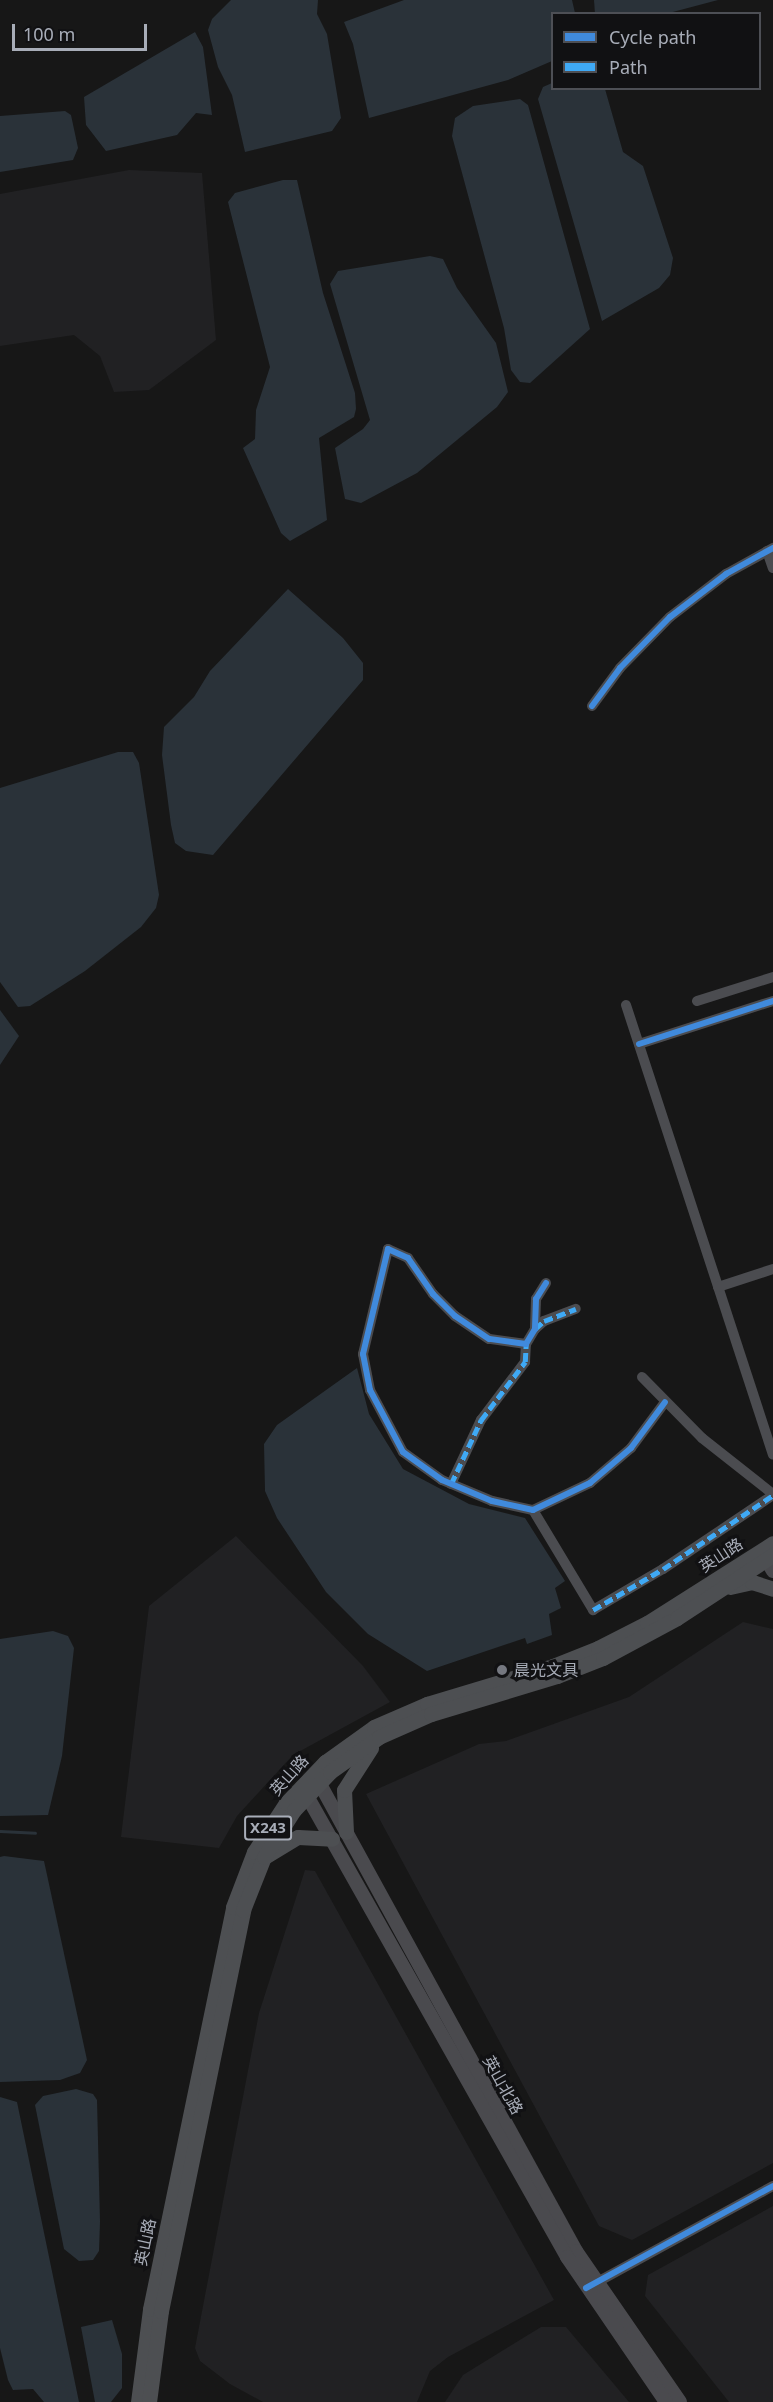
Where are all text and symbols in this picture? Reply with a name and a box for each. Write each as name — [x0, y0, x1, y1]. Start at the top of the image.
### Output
scale bar — [15, 12, 150, 50]
legend — [551, 12, 761, 90]
text: 100 m — [23, 22, 75, 46]
text: Cycle path — [609, 25, 696, 49]
text: Path — [609, 55, 648, 79]
street label: 英山路 — [696, 1534, 746, 1576]
place label: 晨光文具 — [514, 1660, 578, 1680]
marker: 晨光文具 — [495, 1663, 509, 1677]
street label: 英山路 — [266, 1751, 312, 1799]
road number: X243 — [244, 1816, 292, 1840]
street label: 英山北路 — [479, 2052, 527, 2118]
street label: 英山路 — [131, 2217, 159, 2267]

